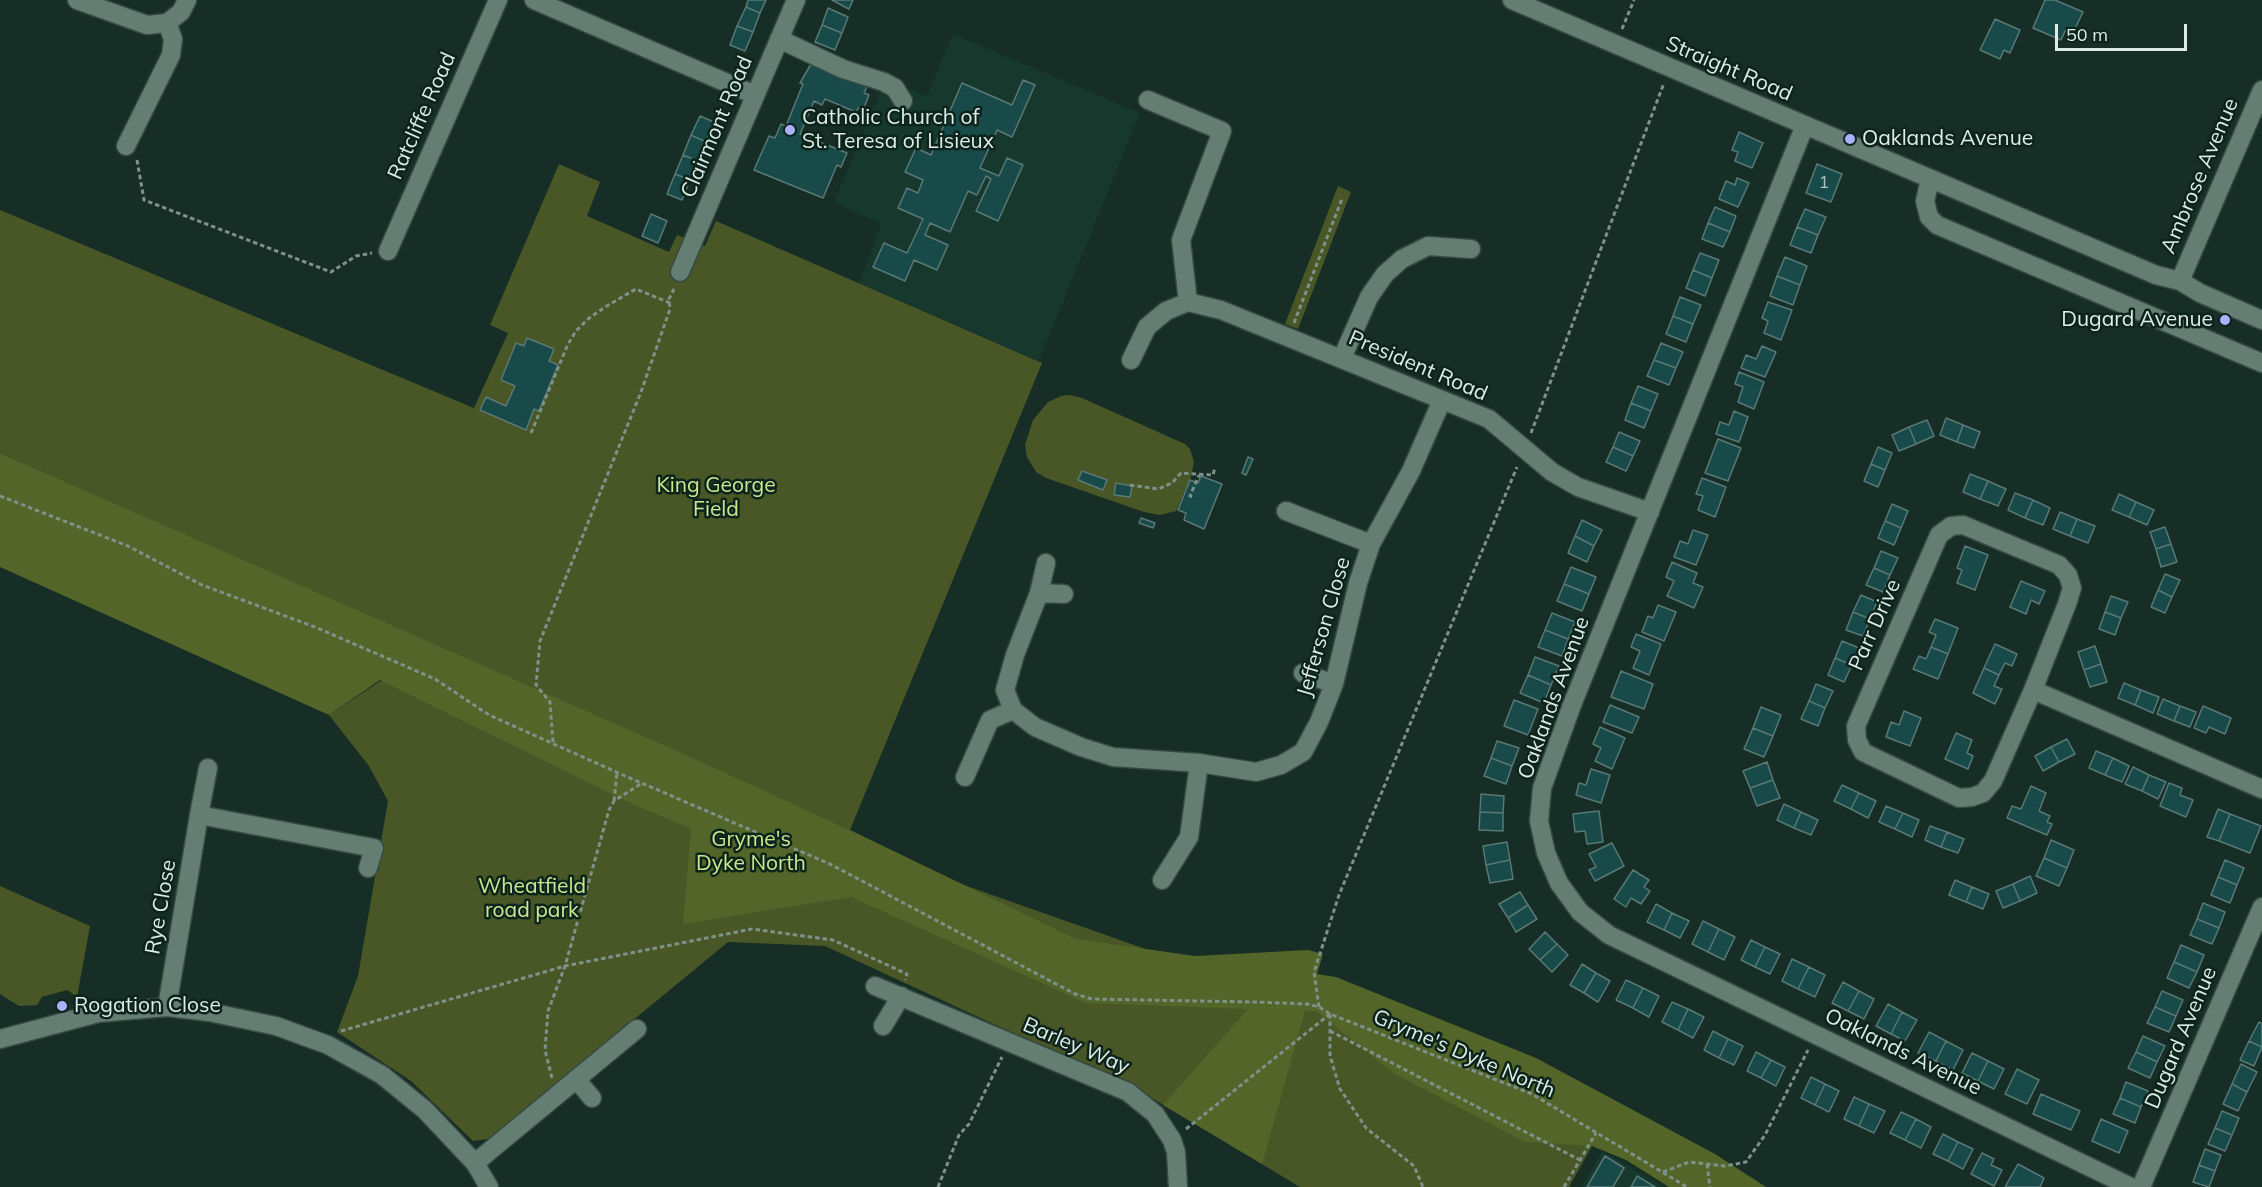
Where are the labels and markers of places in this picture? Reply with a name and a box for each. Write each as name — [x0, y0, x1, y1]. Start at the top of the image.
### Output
place label: Catholic Church of St. Teresa of Lisieux — [802, 105, 994, 155]
marker: Catholic Church of St. Teresa of Lisieux — [783, 123, 797, 137]
place label: Oaklands Avenue — [1862, 126, 2033, 152]
marker: Oaklands Avenue — [1843, 132, 1857, 146]
place label: Dugard Avenue — [2061, 307, 2213, 333]
marker: Dugard Avenue — [2218, 313, 2232, 327]
place label: Rogation Close — [74, 993, 221, 1019]
marker: Rogation Close — [55, 999, 69, 1013]

